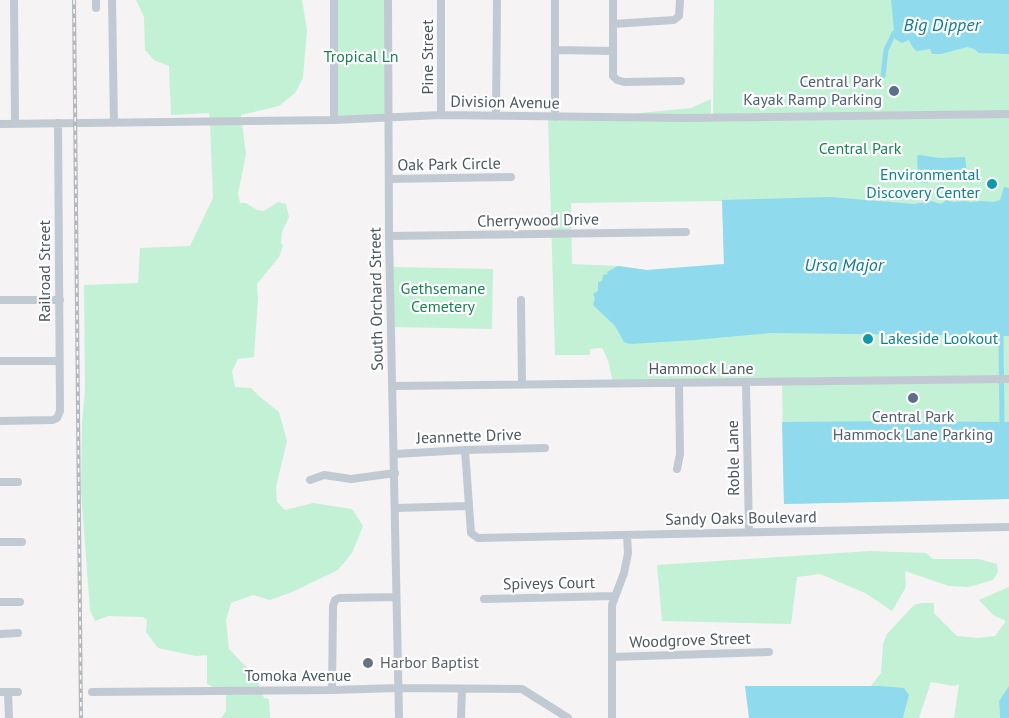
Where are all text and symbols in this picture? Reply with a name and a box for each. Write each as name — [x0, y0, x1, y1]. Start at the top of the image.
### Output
water label: Big Dipper — [904, 15, 980, 37]
street label: Pine Street — [418, 19, 438, 95]
park label: Tropical Ln — [324, 47, 398, 67]
place label: Central Park Kayak Ramp Parking — [743, 72, 882, 110]
marker: Central Park Kayak Ramp Parking — [887, 84, 901, 98]
street label: Division Avenue — [450, 92, 560, 114]
park label: Central Park — [819, 139, 901, 159]
street label: Oak Park Circle — [397, 154, 501, 176]
place label: Environmental Discovery Center — [866, 165, 980, 203]
marker: Environmental Discovery Center — [985, 177, 999, 191]
street label: Cherrywood Drive — [477, 210, 599, 232]
street label: Railroad Street — [35, 220, 55, 322]
street label: South Orchard Street — [366, 227, 388, 371]
water label: Ursa Major — [804, 255, 884, 277]
park label: Gethsemane Cemetery — [401, 279, 485, 317]
place label: Lakeside Lookout — [880, 329, 998, 349]
marker: Lakeside Lookout — [861, 332, 875, 346]
street label: Hammock Lane — [648, 359, 754, 379]
marker: Central Park Hammock Lane Parking — [906, 391, 920, 405]
place label: Central Park Hammock Lane Parking — [833, 407, 993, 445]
street label: Roble Lane — [724, 420, 744, 496]
street label: Jeannette Drive — [416, 426, 522, 448]
street label: Sandy Oaks Boulevard — [665, 508, 817, 530]
street label: Spiveys Court — [503, 574, 595, 594]
street label: Woodgrove Street — [629, 629, 751, 653]
place label: Harbor Baptist — [380, 653, 479, 673]
marker: Harbor Baptist — [361, 656, 375, 670]
street label: Tomoka Avenue — [245, 666, 351, 686]

